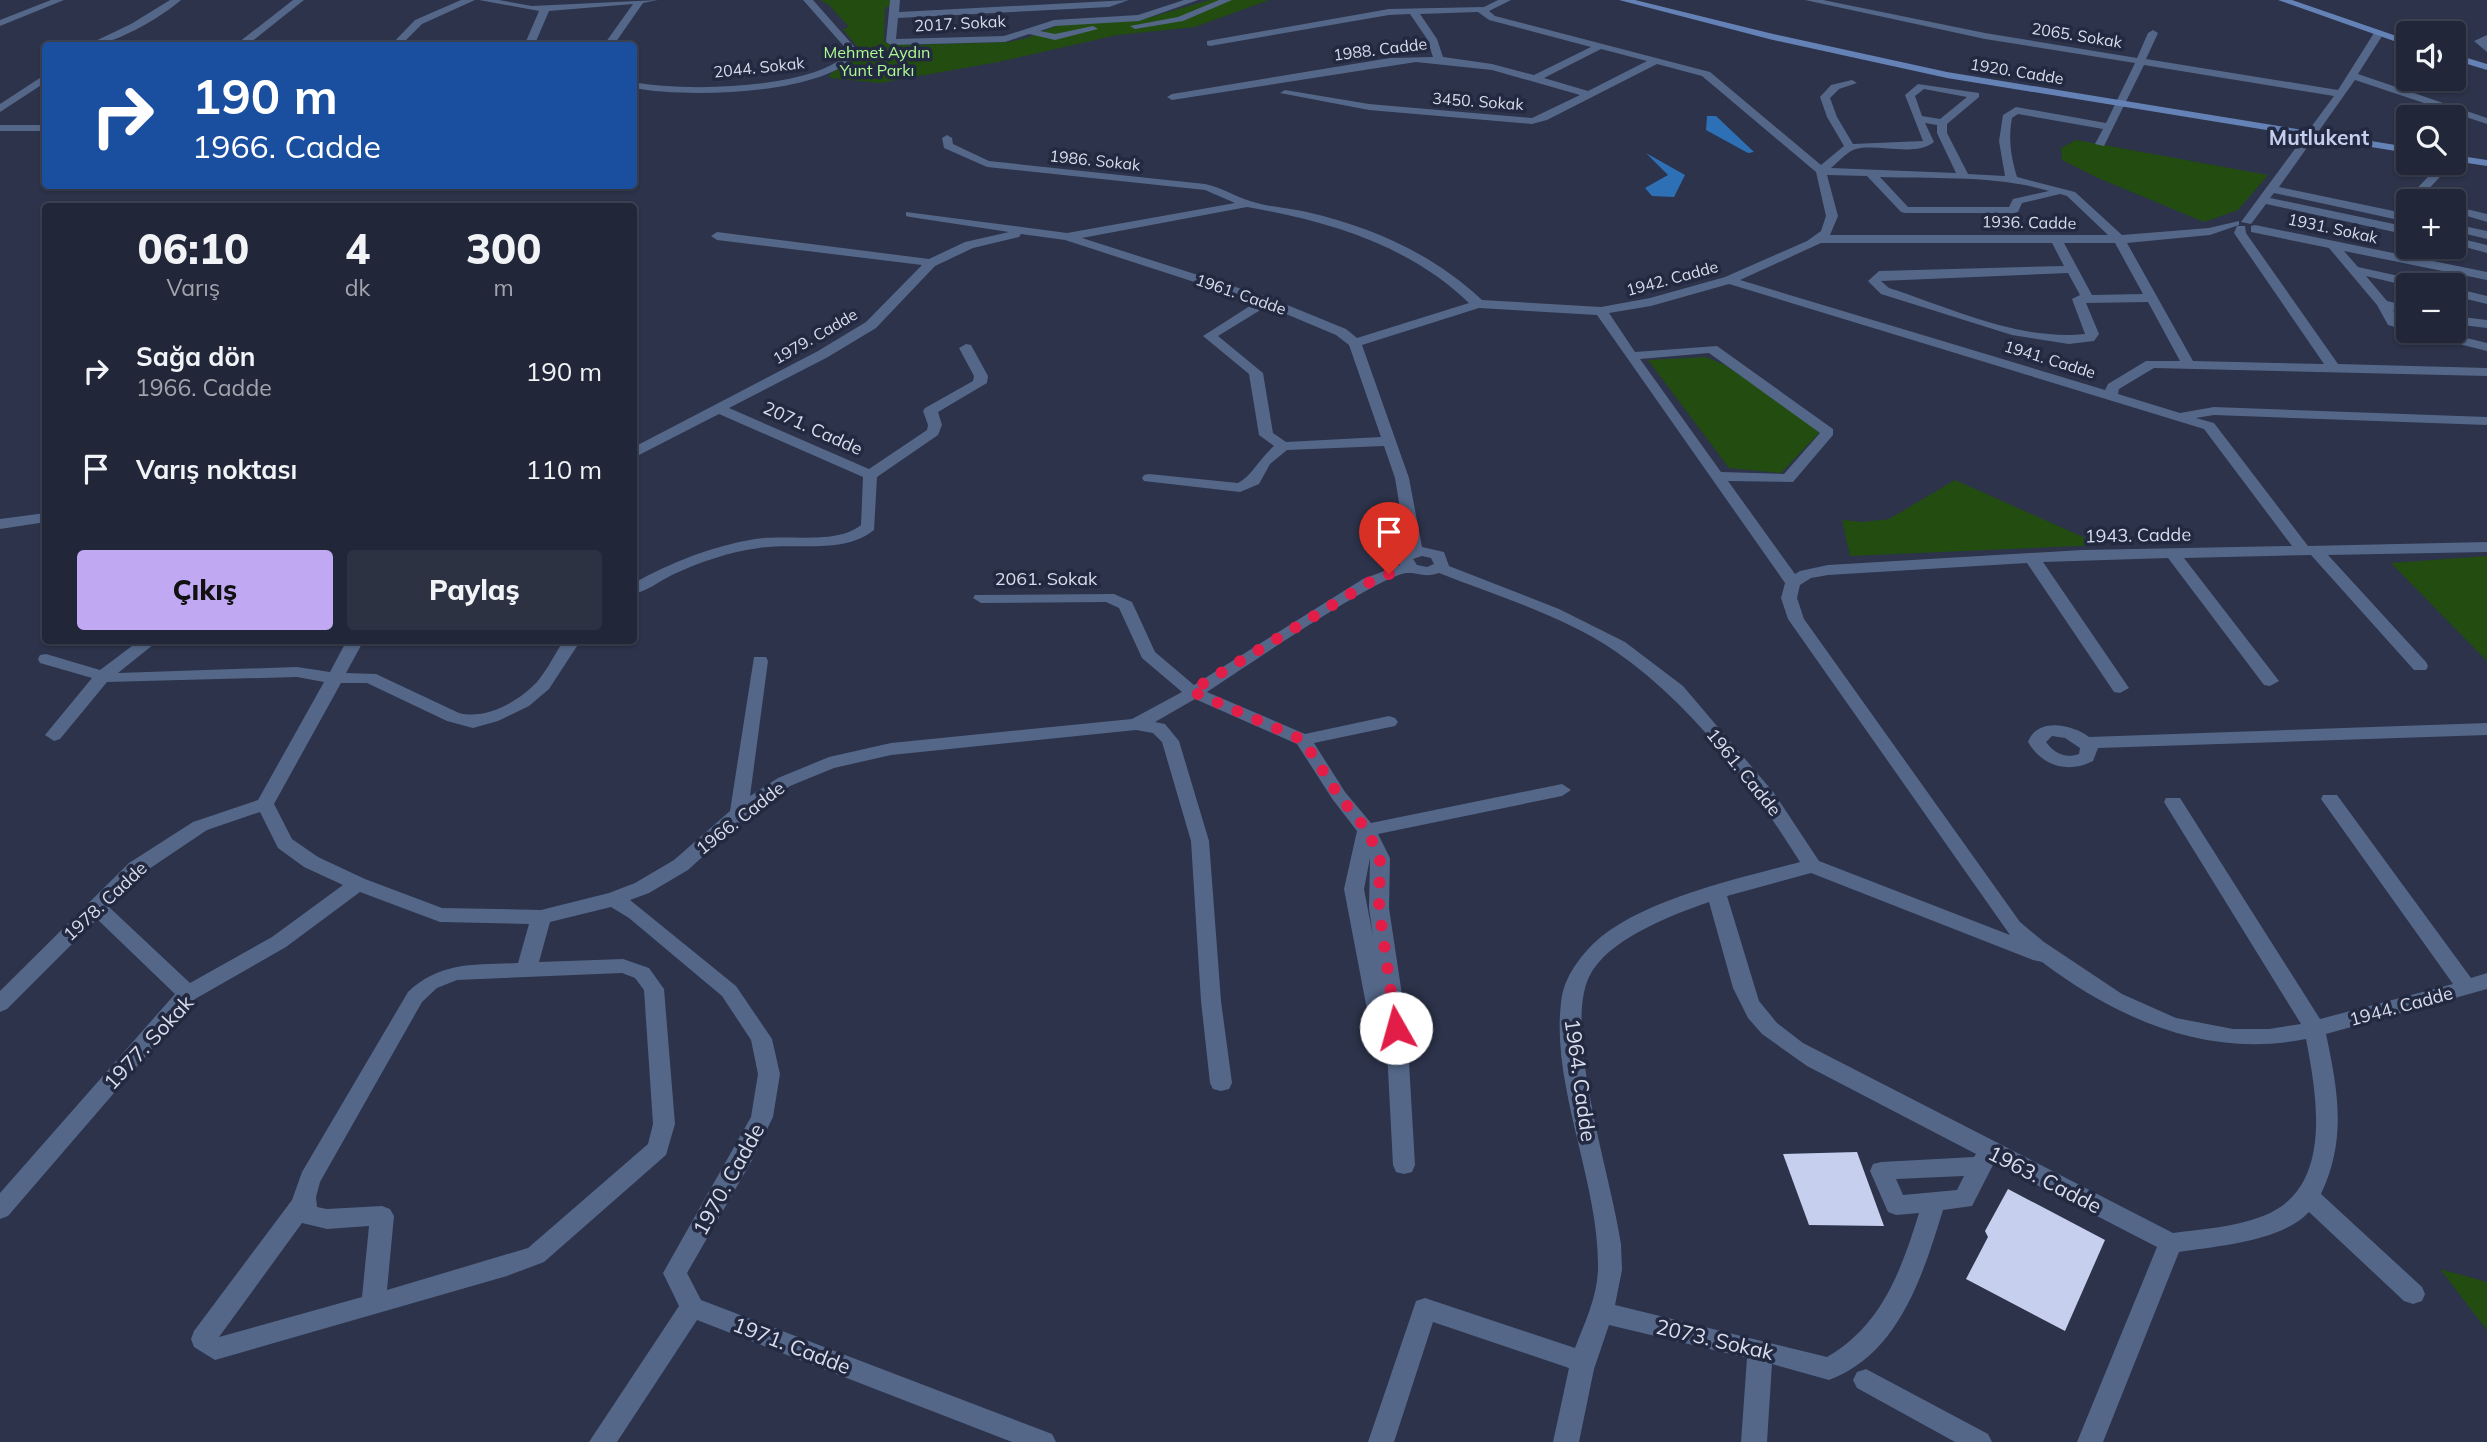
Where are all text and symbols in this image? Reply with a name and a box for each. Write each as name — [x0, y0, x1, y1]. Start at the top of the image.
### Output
street label: 2017. Sokak — [914, 11, 1007, 35]
street label: 2065. Sokak — [2030, 18, 2124, 52]
map controls — [2396, 21, 2466, 343]
button: sound — [2396, 21, 2466, 91]
street label: 1988. Cadde — [1332, 33, 1428, 65]
park label: Mehmet Aydın Yunt Parkı — [824, 42, 930, 80]
street label: 2044. Sokak — [713, 52, 806, 82]
street label: 1920. Cadde — [1969, 54, 2065, 88]
text: 190 m — [192, 65, 338, 126]
icon: right — [77, 70, 168, 161]
street label: 3450. Sokak — [1432, 88, 1525, 114]
button: search — [2396, 105, 2466, 175]
district label: Mutlukent — [2269, 124, 2369, 150]
text: 1966. Cadde — [192, 126, 381, 166]
street label: 1986. Sokak — [1049, 145, 1142, 175]
button: + — [2396, 189, 2466, 259]
street label: 1931. Sokak — [2286, 209, 2380, 247]
street label: 1936. Cadde — [1982, 211, 2076, 233]
text: 06:10 — [138, 222, 249, 275]
text: 4 — [345, 222, 370, 275]
text: 300 — [466, 222, 542, 275]
street label: 1942. Cadde — [1624, 256, 1720, 300]
street label: 1961. Cadde — [1193, 269, 1289, 319]
text: Varış — [166, 273, 220, 302]
text: dk — [345, 273, 370, 302]
text: m — [494, 273, 514, 302]
button: − — [2396, 273, 2466, 343]
street label: 1979. Cadde — [769, 304, 861, 368]
street label: 1941. Cadde — [2002, 336, 2098, 382]
text: Sağa dön — [136, 340, 256, 373]
icon: right — [77, 352, 115, 390]
text: 190 m — [526, 355, 602, 388]
text: 1966. Cadde — [136, 373, 272, 402]
street label: 2071. Cadde — [760, 396, 866, 460]
icon: arrive — [77, 450, 115, 488]
text: Varış noktası — [136, 453, 297, 486]
text: 110 m — [526, 453, 602, 486]
pin — [1359, 502, 1419, 574]
icon: arrive — [1370, 513, 1408, 551]
street label: 1943. Cadde — [2085, 523, 2191, 547]
button: Çıkış — [77, 550, 333, 630]
button: Paylaş — [347, 550, 602, 630]
street label: 2061. Sokak — [995, 567, 1098, 590]
street label: 1961. Cadde — [1702, 723, 1786, 821]
street label: 1966. Cadde — [691, 776, 789, 860]
street label: 1978. Cadde — [58, 856, 152, 946]
street label: 1944. Cadde — [2347, 981, 2455, 1031]
street label: 1977. Sokak — [98, 989, 199, 1095]
position arrow — [1359, 991, 1433, 1065]
street label: 1964. Cadde — [1560, 1017, 1602, 1143]
street label: 1970. Cadde — [687, 1119, 769, 1239]
street label: 1963. Cadde — [1984, 1139, 2106, 1219]
street label: 1971. Cadde — [729, 1311, 855, 1379]
street label: 2073. Sokak — [1654, 1313, 1776, 1365]

